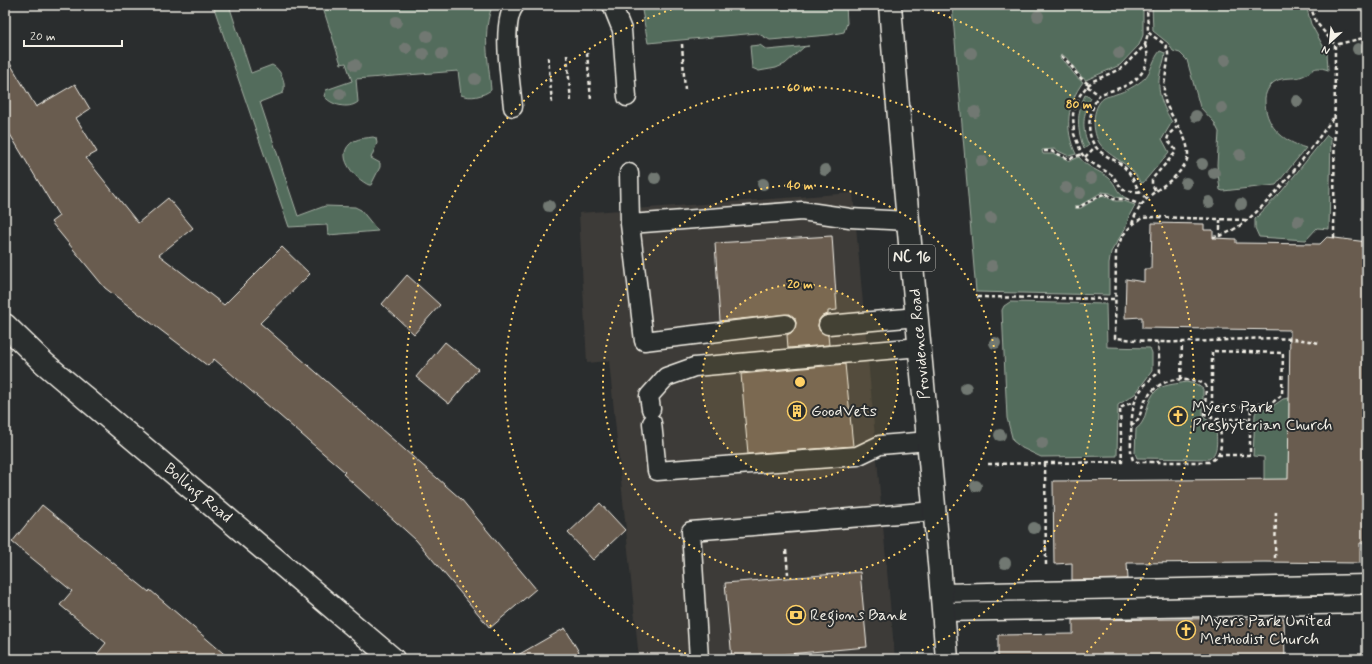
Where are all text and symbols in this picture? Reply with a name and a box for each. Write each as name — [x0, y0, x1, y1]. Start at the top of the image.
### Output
scale bar — [24, 22, 122, 48]
north arrow — [1310, 22, 1350, 62]
text: 20 m — [30, 29, 56, 45]
text: N — [1319, 42, 1332, 58]
text: 60 m — [787, 80, 813, 96]
text: 80 m — [1066, 97, 1093, 113]
text: 40 m — [787, 178, 814, 194]
road number: NC 16 — [889, 245, 935, 271]
text: 20 m — [787, 277, 813, 293]
street label: Providence Road — [905, 288, 935, 400]
centre of rings — [793, 375, 807, 389]
place label: Myers Park Presbyterian Church — [1192, 397, 1333, 436]
building icon: GoodVets — [786, 400, 808, 422]
place label: GoodVets — [811, 401, 877, 422]
church icon: Myers Park Presbyterian Church — [1167, 405, 1189, 427]
street label: Bolling Road — [159, 458, 237, 529]
bank icon: Regions Bank — [785, 604, 807, 626]
place label: Regions Bank — [810, 605, 907, 627]
place label: Myers Park United Methodist Church — [1200, 611, 1331, 650]
church icon: Myers Park United Methodist Church — [1175, 619, 1197, 641]

